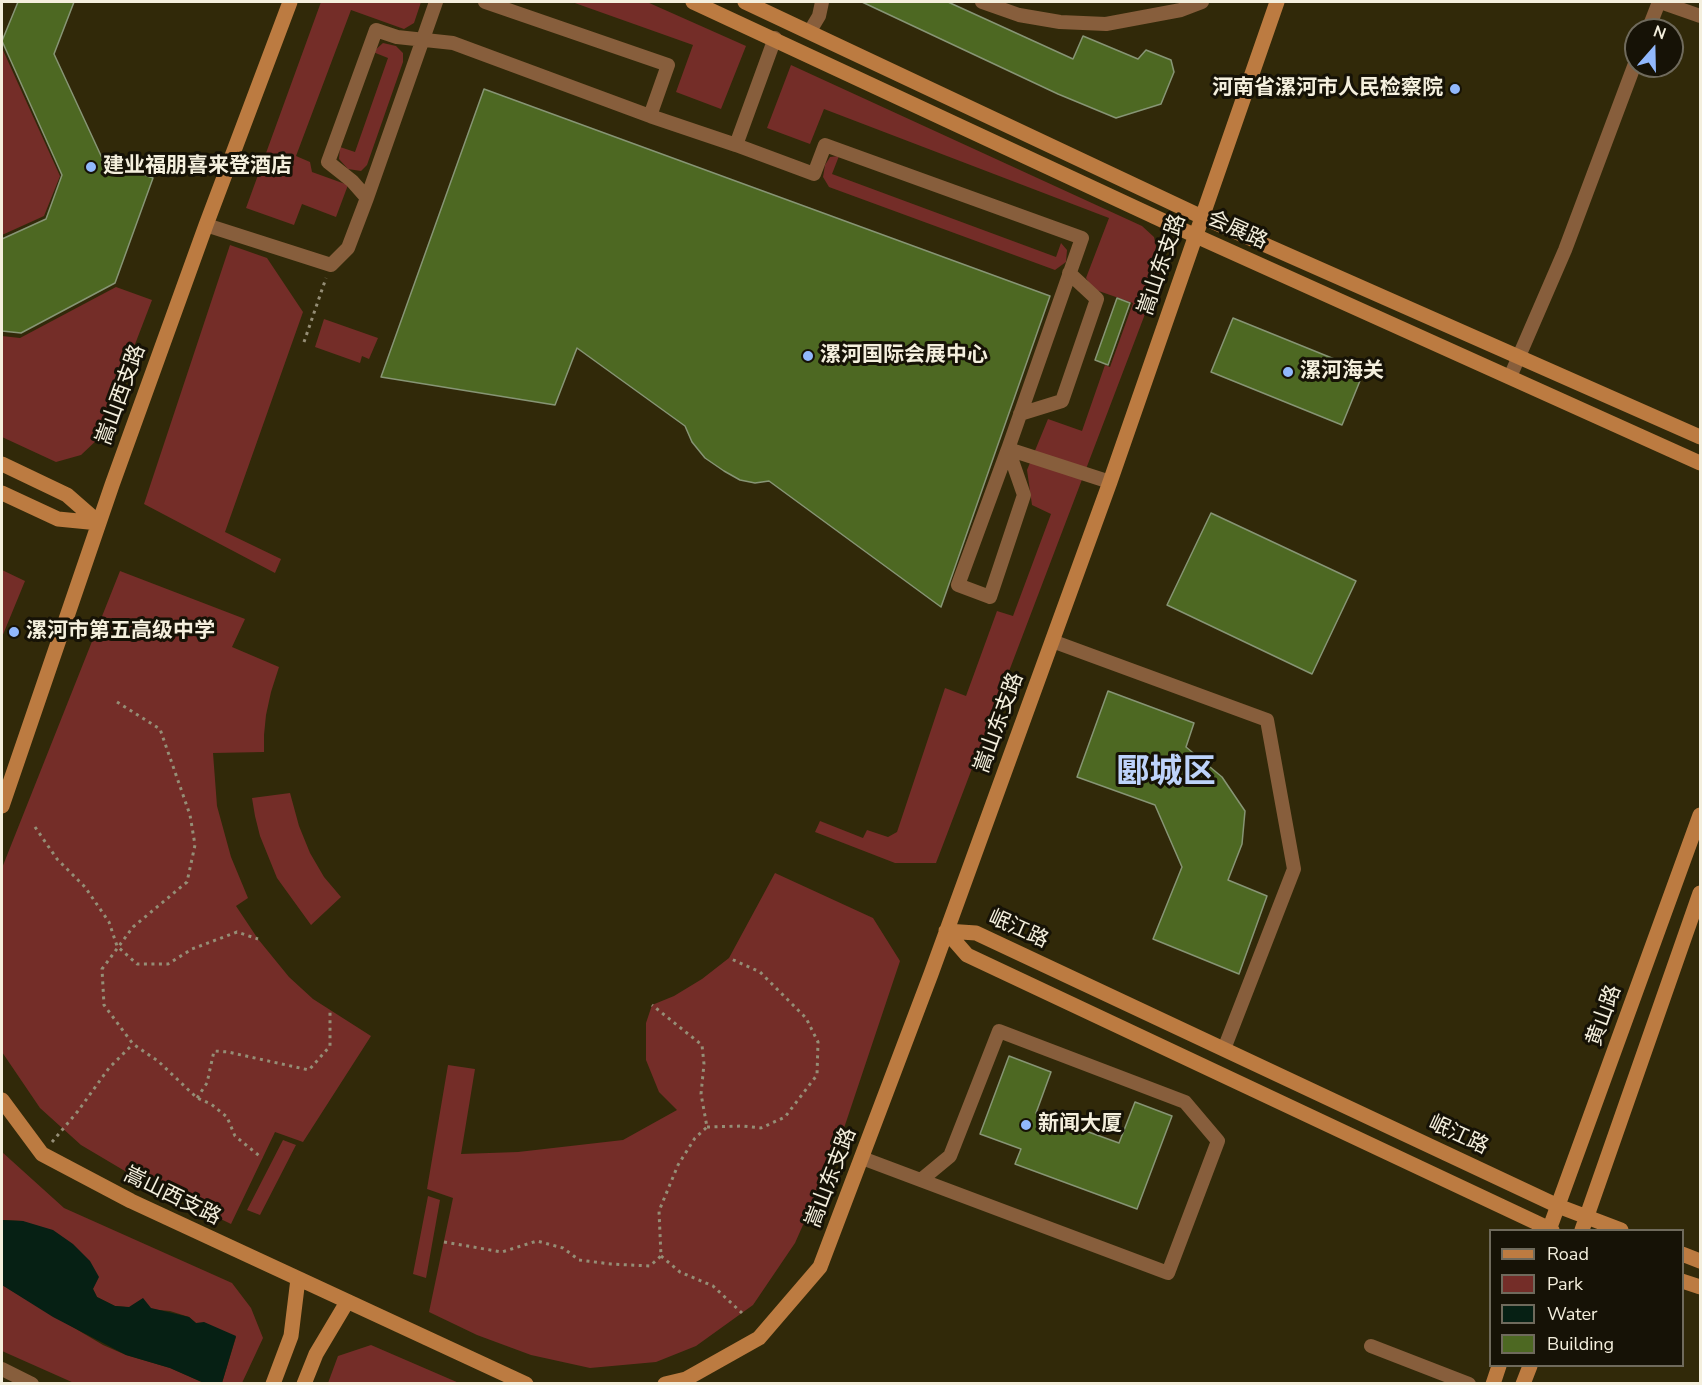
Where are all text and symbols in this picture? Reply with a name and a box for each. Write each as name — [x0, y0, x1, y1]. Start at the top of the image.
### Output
north arrow — [1624, 18, 1684, 78]
text: N — [1650, 21, 1669, 45]
place label: 河南省漯河市人民检察院 — [1212, 76, 1443, 102]
marker: 河南省漯河市人民检察院 — [1448, 82, 1462, 96]
place label: 建业福朋喜来登酒店 — [103, 154, 292, 180]
marker: 建业福朋喜来登酒店 — [84, 160, 98, 174]
street label: 会展路 — [1203, 207, 1271, 255]
street label: 嵩山东支路 — [1134, 211, 1192, 319]
street label: 嵩山西支路 — [92, 341, 152, 449]
place label: 漯河国际会展中心 — [820, 343, 988, 369]
marker: 漯河国际会展中心 — [801, 349, 815, 363]
place label: 漯河海关 — [1300, 359, 1384, 385]
marker: 漯河海关 — [1281, 365, 1295, 379]
place label: 漯河市第五高级中学 — [26, 619, 215, 645]
marker: 漯河市第五高级中学 — [7, 625, 21, 639]
street label: 嵩山东支路 — [970, 669, 1030, 777]
district label: 郾城区 — [1117, 754, 1215, 794]
street label: 岷江路 — [984, 906, 1052, 954]
street label: 黄山路 — [1582, 982, 1628, 1050]
street label: 岷江路 — [1424, 1111, 1492, 1161]
place label: 新闻大厦 — [1038, 1112, 1122, 1138]
marker: 新闻大厦 — [1019, 1118, 1033, 1132]
street label: 嵩山东支路 — [801, 1124, 863, 1232]
street label: 嵩山西支路 — [119, 1163, 225, 1231]
legend — [1489, 1229, 1684, 1367]
text: Road — [1547, 1242, 1589, 1266]
text: Park — [1547, 1272, 1583, 1296]
text: Water — [1547, 1302, 1598, 1326]
text: Building — [1547, 1332, 1614, 1356]

